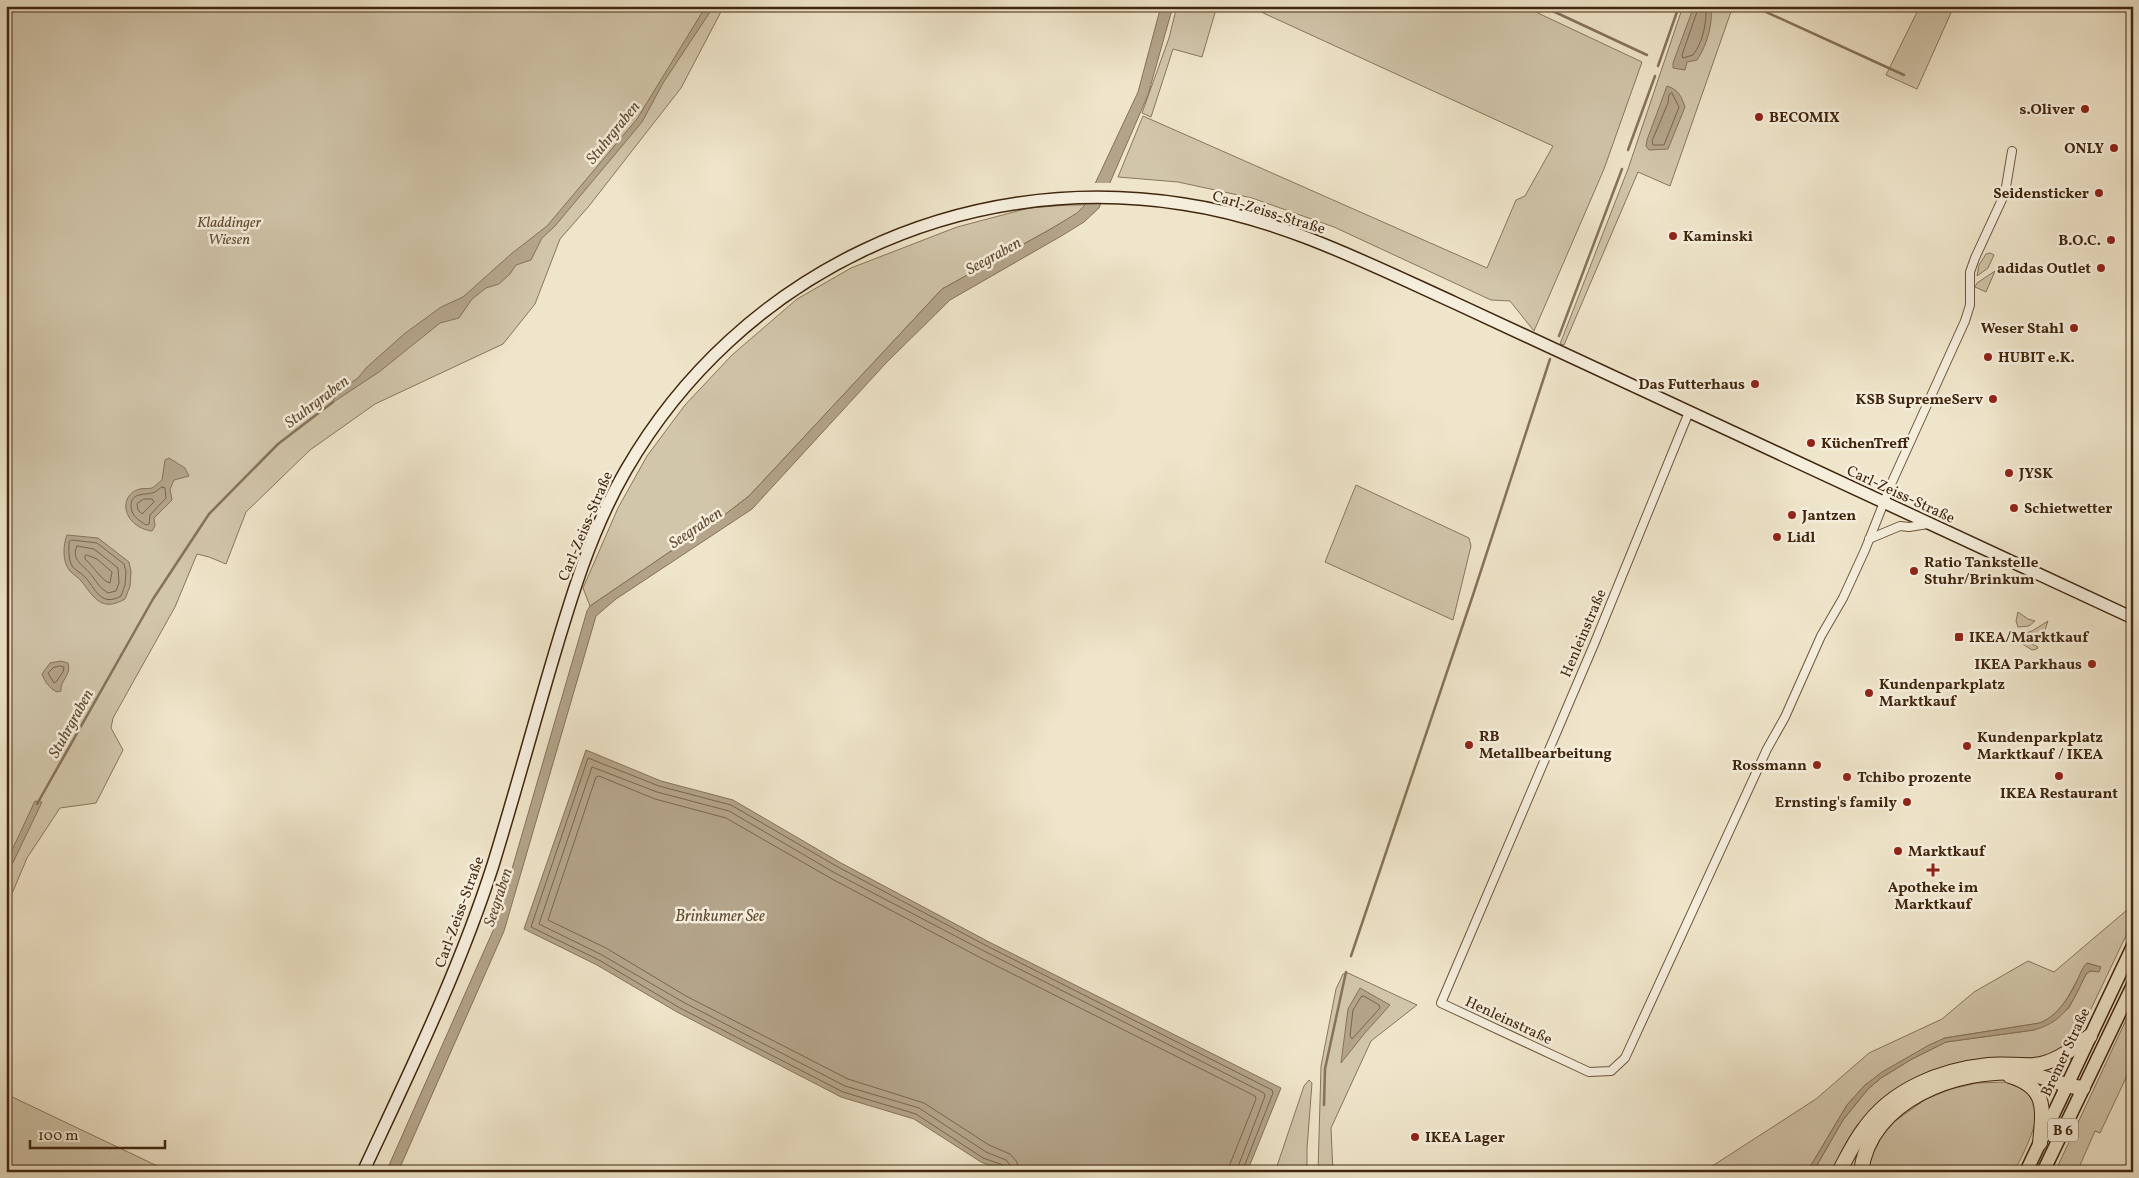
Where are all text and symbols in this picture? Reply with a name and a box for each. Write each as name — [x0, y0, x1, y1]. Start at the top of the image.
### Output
water label: Stuhrgraben — [581, 97, 646, 170]
place label: s.Oliver — [2020, 100, 2075, 121]
marker: s.Oliver — [2079, 103, 2091, 115]
place label: BECOMIX — [1769, 108, 1840, 129]
marker: BECOMIX — [1753, 111, 1765, 123]
place label: ONLY — [2064, 139, 2105, 160]
marker: ONLY — [2108, 142, 2120, 154]
place label: Seidensticker — [1993, 184, 2089, 205]
street label: Carl-Zeiss-Straße — [1209, 186, 1328, 241]
marker: Seidensticker — [2093, 187, 2105, 199]
park label: Kladdinger Wiesen — [197, 213, 261, 251]
place label: Kaminski — [1683, 227, 1753, 248]
marker: Kaminski — [1667, 230, 1679, 242]
place label: B.O.C. — [2058, 231, 2101, 252]
water label: Seegraben — [962, 232, 1026, 281]
marker: B.O.C. — [2105, 234, 2117, 246]
place label: adidas Outlet — [1997, 259, 2091, 280]
marker: adidas Outlet — [2095, 262, 2107, 274]
place label: Weser Stahl — [1981, 319, 2064, 340]
marker: Weser Stahl — [2068, 322, 2080, 334]
place label: HUBIT e.K. — [1998, 348, 2075, 369]
marker: HUBIT e.K. — [1982, 351, 1994, 363]
water label: Stuhrgraben — [280, 371, 354, 434]
place label: Das Futterhaus — [1639, 375, 1745, 396]
marker: Das Futterhaus — [1749, 378, 1761, 390]
place label: KSB SupremeServ — [1856, 390, 1984, 411]
marker: KSB SupremeServ — [1987, 393, 1999, 405]
place label: KüchenTreff — [1821, 434, 1910, 455]
marker: KüchenTreff — [1805, 437, 1817, 449]
street label: Carl-Zeiss-Straße — [1843, 461, 1958, 530]
place label: JYSK — [2018, 464, 2053, 485]
marker: JYSK — [2003, 467, 2015, 479]
street label: Carl-Zeiss-Straße — [554, 468, 619, 585]
place label: Schietwetter — [2024, 499, 2112, 520]
marker: Schietwetter — [2008, 502, 2020, 514]
water label: Seegraben — [665, 503, 727, 555]
place label: Jantzen — [1801, 506, 1856, 527]
marker: Jantzen — [1786, 509, 1798, 521]
place label: Lidl — [1787, 528, 1815, 549]
marker: Lidl — [1771, 531, 1783, 543]
place label: Ratio Tankstelle Stuhr/Brinkum — [1924, 553, 2039, 591]
marker: Ratio Tankstelle Stuhr/Brinkum — [1908, 565, 1920, 577]
street label: Henleinstraße — [1556, 586, 1612, 681]
place label: IKEA/Marktkauf — [1969, 628, 2089, 649]
marker: IKEA/Marktkauf — [1953, 631, 1965, 643]
place label: IKEA Parkhaus — [1974, 655, 2082, 676]
marker: IKEA Parkhaus — [2086, 658, 2098, 670]
place label: Kundenparkplatz Marktkauf — [1879, 675, 2005, 713]
water label: Stuhrgraben — [44, 686, 100, 762]
marker: Kundenparkplatz Marktkauf — [1863, 687, 1875, 699]
place label: RB Metallbearbeitung — [1479, 727, 1612, 765]
place label: Kundenparkplatz Marktkauf / IKEA — [1977, 728, 2104, 766]
marker: RB Metallbearbeitung — [1463, 739, 1475, 751]
marker: Kundenparkplatz Marktkauf / IKEA — [1961, 740, 1973, 752]
place label: Rossmann — [1732, 756, 1807, 777]
marker: Rossmann — [1811, 759, 1823, 771]
place label: Tchibo prozente — [1857, 768, 1972, 789]
marker: IKEA Restaurant — [2053, 770, 2065, 782]
marker: Tchibo prozente — [1841, 771, 1853, 783]
place label: IKEA Restaurant — [2000, 784, 2118, 805]
place label: Ernsting's family — [1775, 793, 1898, 814]
marker: Ernsting's family — [1901, 796, 1913, 808]
place label: Marktkauf — [1908, 842, 1986, 863]
marker: Marktkauf — [1892, 845, 1904, 857]
street label: Carl-Zeiss-Straße — [430, 854, 490, 971]
marker: Apotheke im Marktkauf — [1927, 864, 1939, 876]
water label: Seegraben — [479, 865, 519, 930]
place label: Apotheke im Marktkauf — [1888, 878, 1979, 916]
water label: Brinkumer See — [675, 906, 765, 928]
street label: Henleinstraße — [1461, 992, 1555, 1051]
street label: Bremer Straße — [2037, 1005, 2096, 1100]
scale bar — [30, 1118, 165, 1150]
road number: B 6 — [2048, 1118, 2078, 1142]
text: 100 m — [38, 1126, 78, 1147]
place label: IKEA Lager — [1425, 1128, 1505, 1149]
marker: IKEA Lager — [1409, 1131, 1421, 1143]

